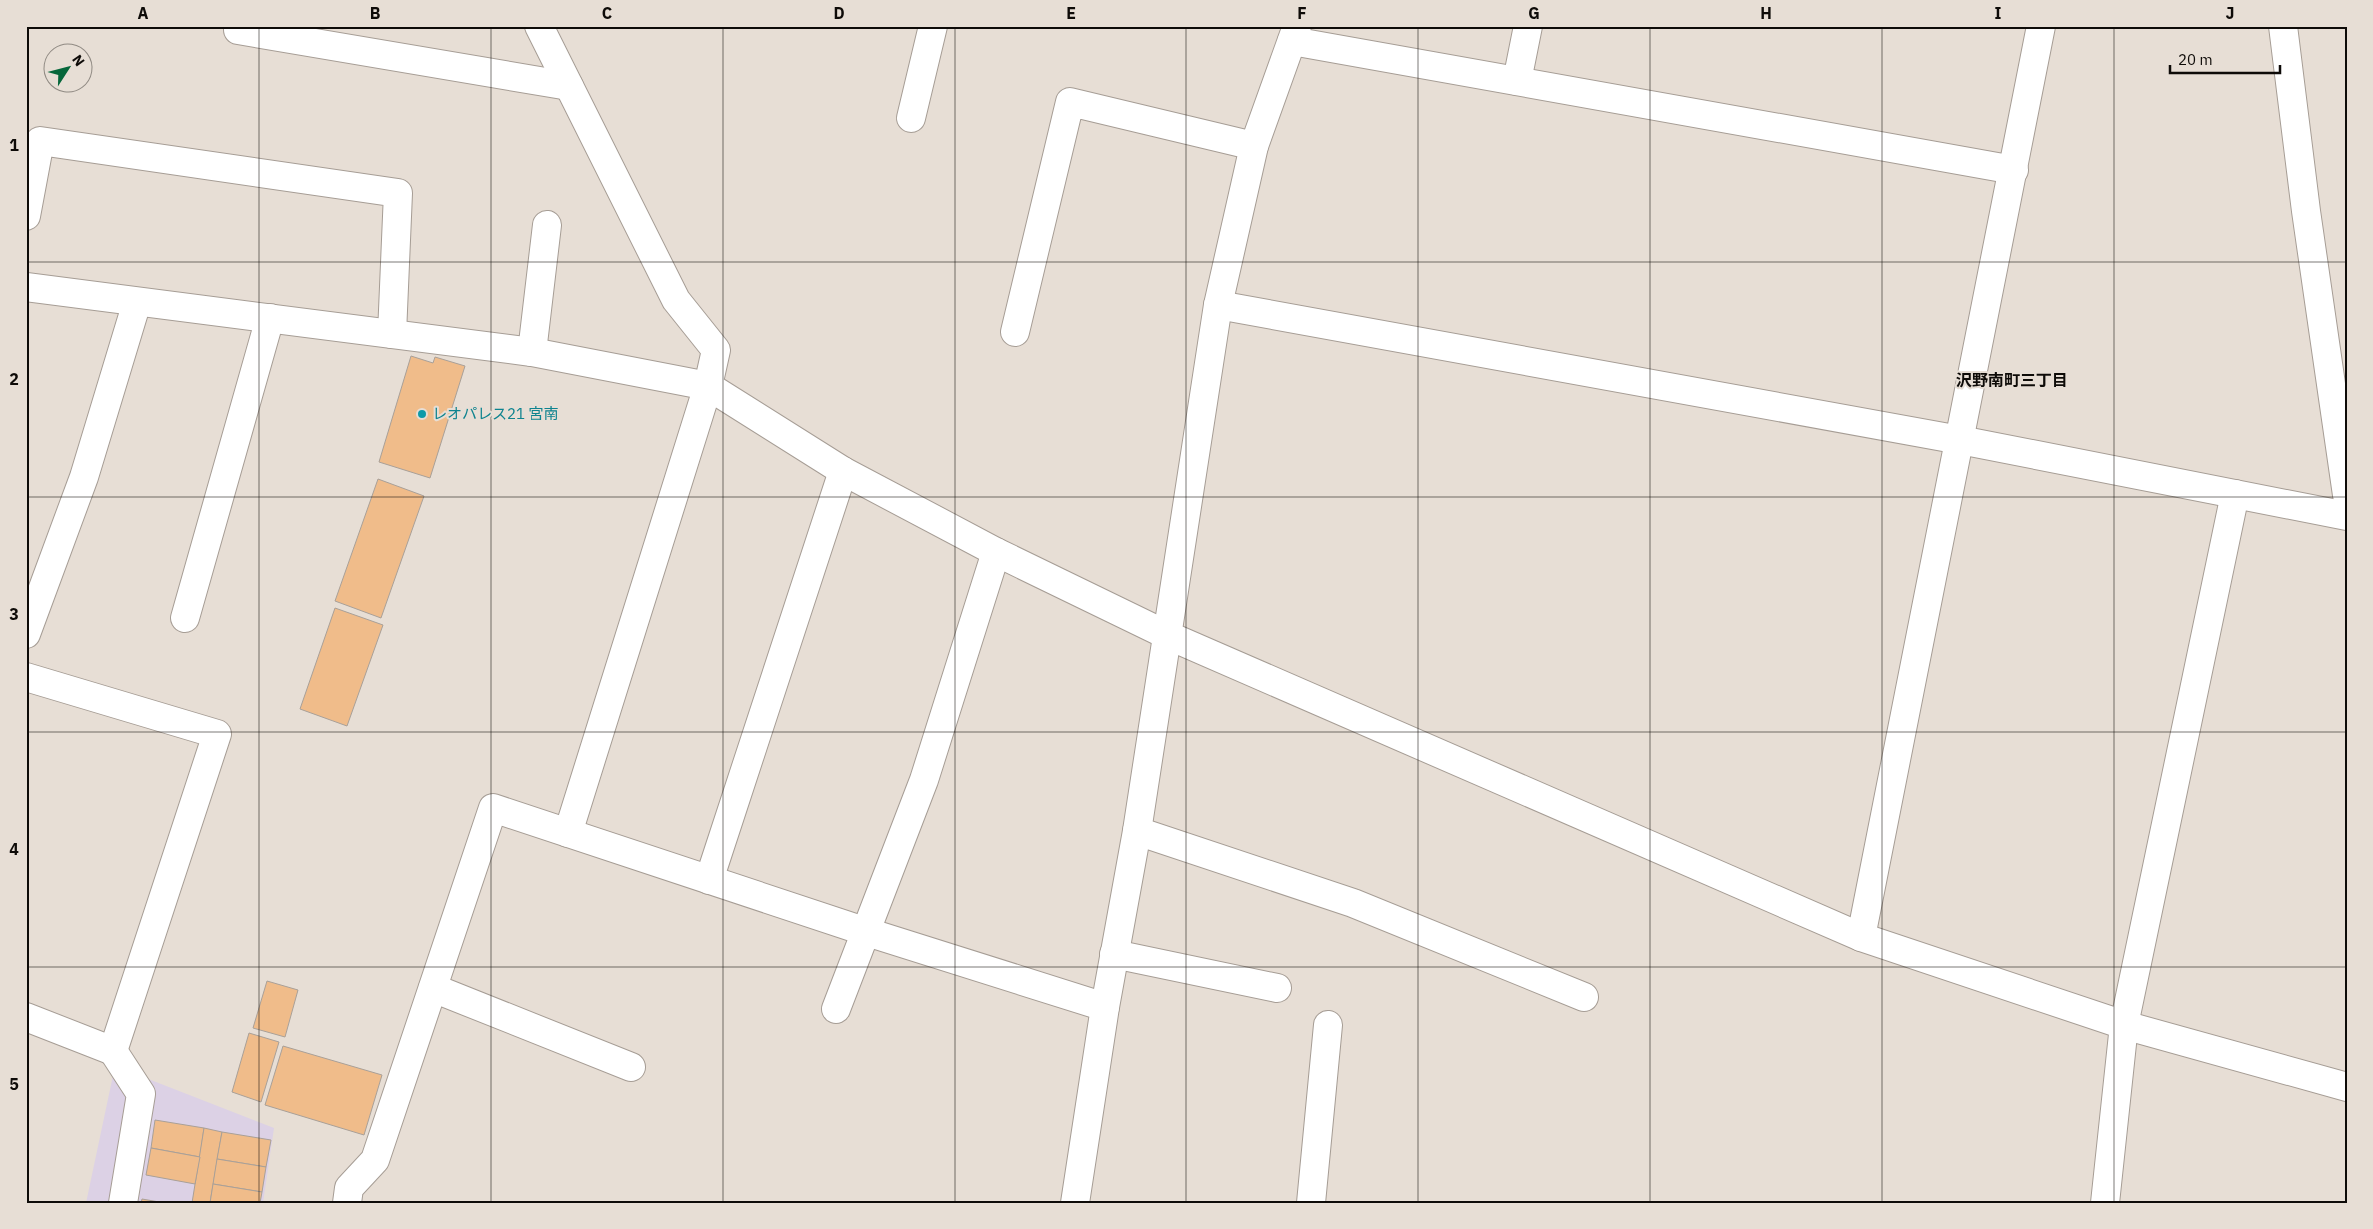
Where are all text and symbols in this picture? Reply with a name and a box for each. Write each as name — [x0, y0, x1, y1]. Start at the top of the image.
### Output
text: A — [138, 3, 149, 23]
text: B — [370, 3, 381, 23]
text: C — [602, 3, 612, 23]
text: D — [833, 3, 845, 23]
text: E — [1066, 3, 1076, 23]
text: F — [1297, 3, 1307, 23]
text: G — [1528, 3, 1540, 23]
text: H — [1760, 3, 1772, 23]
text: I — [1995, 3, 2002, 23]
text: J — [2226, 3, 2234, 23]
north arrow — [42, 42, 92, 92]
scale bar — [2170, 42, 2280, 74]
text: 20 m — [2178, 50, 2213, 69]
text: N — [68, 51, 89, 70]
text: 1 — [9, 135, 19, 155]
text: 2 — [9, 369, 19, 389]
district label: 沢野南町三丁目 — [1956, 370, 2068, 390]
place label: レオパレス21 宮南 — [432, 404, 559, 423]
marker: レオパレス21 宮南 — [416, 408, 428, 420]
text: 3 — [9, 604, 19, 624]
text: 4 — [9, 839, 19, 859]
text: 5 — [9, 1074, 19, 1094]

